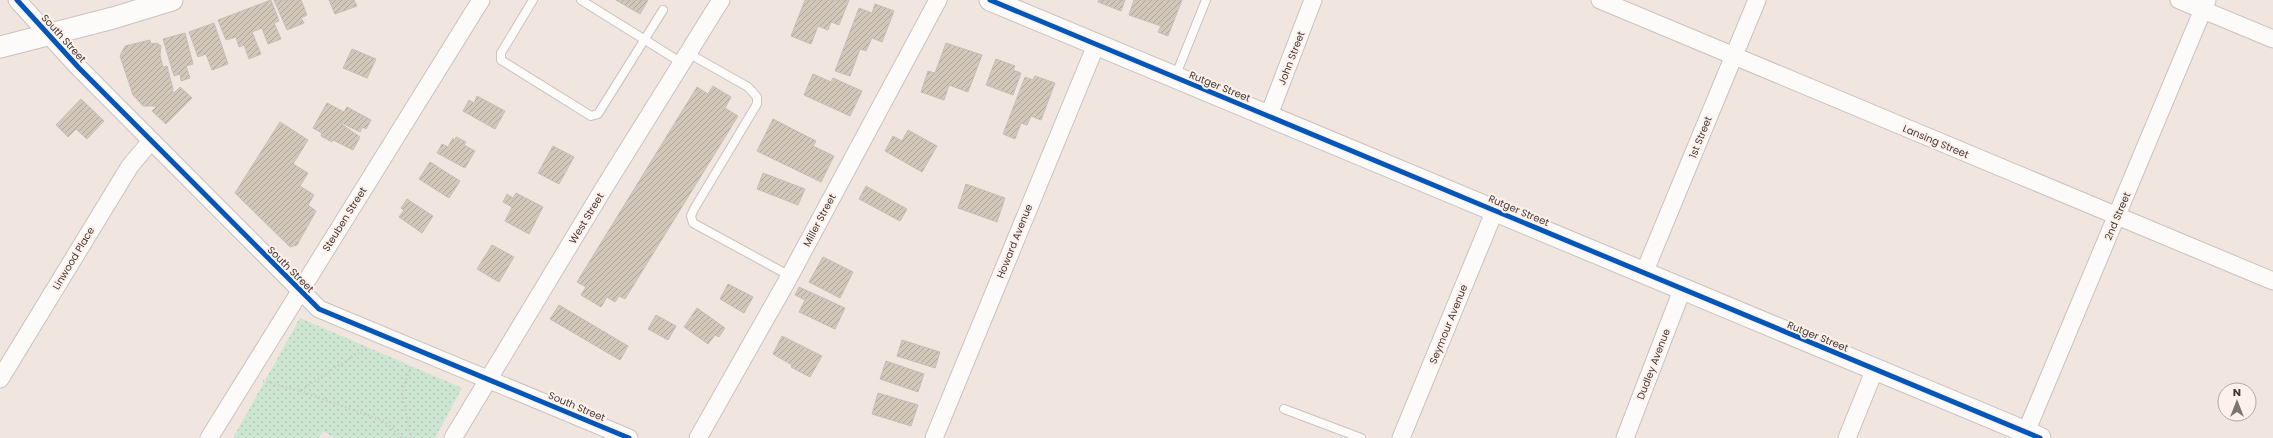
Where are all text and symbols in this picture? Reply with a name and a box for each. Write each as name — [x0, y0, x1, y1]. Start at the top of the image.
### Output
street label: South Street — [38, 11, 90, 66]
street label: John Street — [1274, 29, 1309, 87]
street label: Rutger Street — [1187, 67, 1253, 106]
street label: 1st Street — [1685, 114, 1716, 160]
street label: Lansing Street — [1901, 121, 1971, 162]
street label: Steuben Street — [319, 184, 370, 254]
street label: West Street — [565, 190, 608, 246]
street label: 2nd Street — [2101, 190, 2134, 243]
street label: Miller Street — [799, 191, 840, 249]
street label: Rutger Street — [1486, 191, 1552, 230]
street label: Howard Avenue — [993, 202, 1036, 281]
street label: Linwood Place — [49, 224, 98, 293]
street label: South Street — [264, 243, 318, 296]
street label: Seymour Avenue — [1426, 282, 1471, 366]
street label: Rutger Street — [1785, 317, 1851, 356]
street label: Dudley Avenue — [1633, 327, 1674, 402]
north arrow — [2217, 382, 2257, 422]
text: N — [2233, 384, 2241, 400]
street label: South Street — [546, 388, 608, 425]

